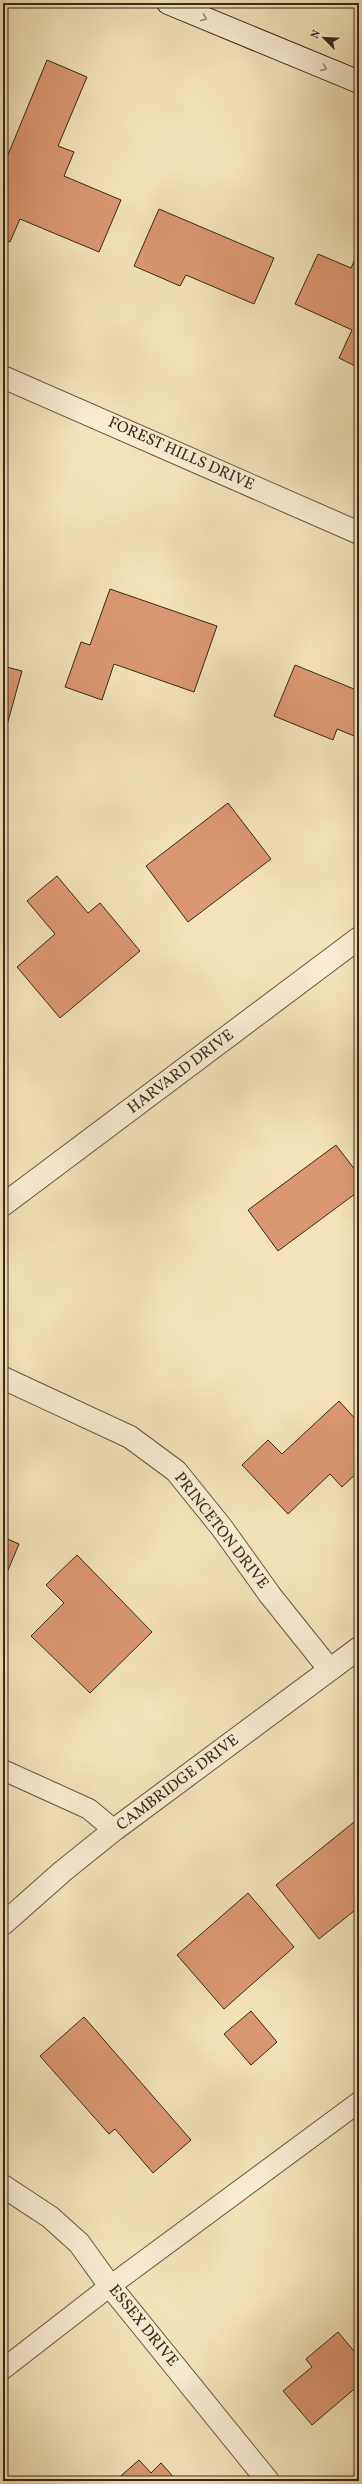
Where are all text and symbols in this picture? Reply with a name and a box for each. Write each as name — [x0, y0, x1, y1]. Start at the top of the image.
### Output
one-way arrow — [200, 13, 207, 21]
north arrow — [304, 18, 344, 58]
text: N — [308, 28, 325, 41]
one-way arrow — [321, 63, 328, 71]
street label: FOREST HILLS DRIVE — [104, 412, 258, 496]
street label: HARVARD DRIVE — [123, 1025, 239, 1119]
street label: PRINCETON DRIVE — [168, 1468, 274, 1594]
street label: CAMBRIDGE DRIVE — [112, 1730, 244, 1836]
street label: ESSEX DRIVE — [103, 2280, 183, 2372]

